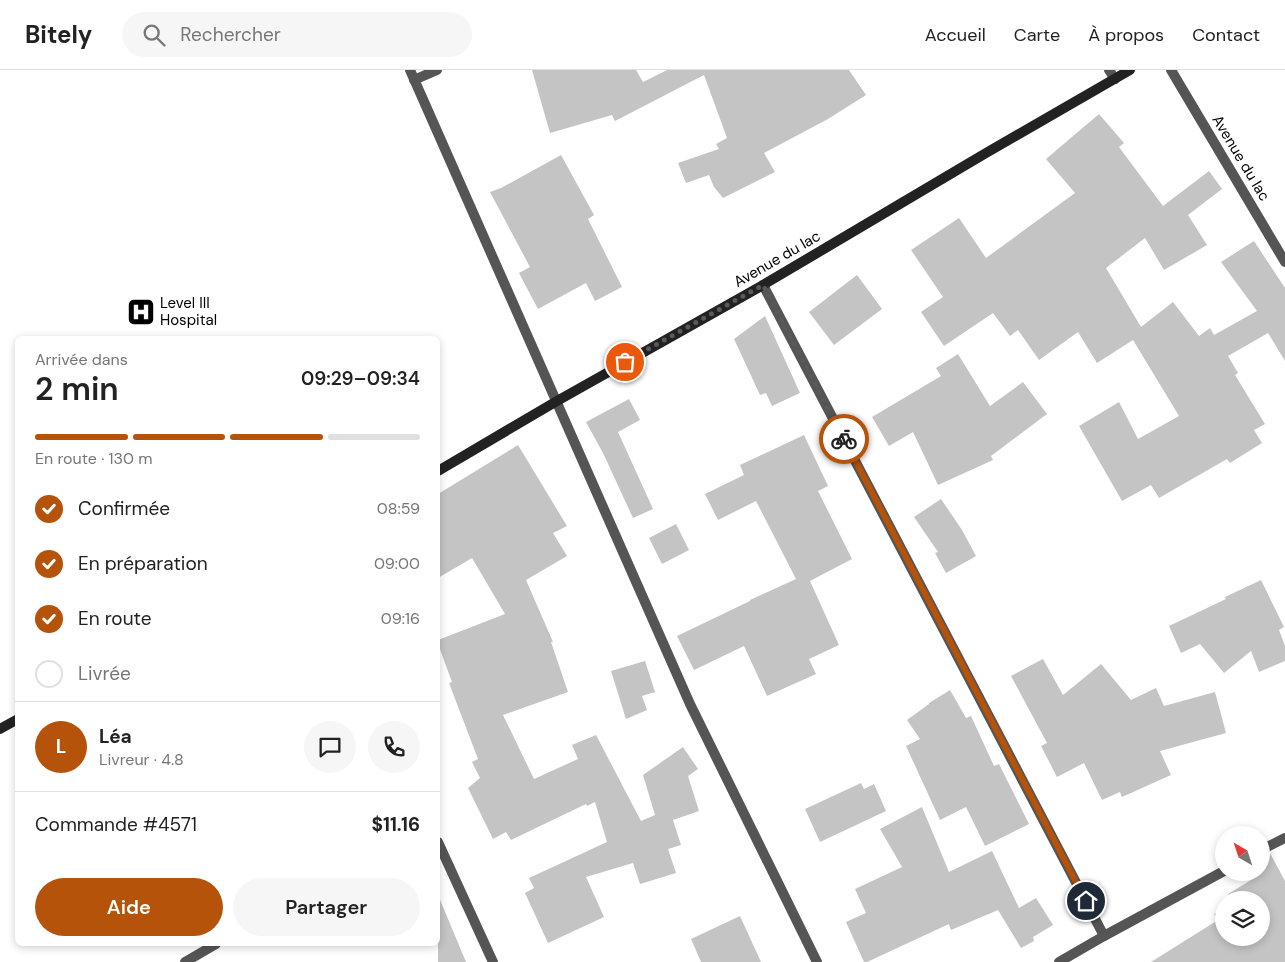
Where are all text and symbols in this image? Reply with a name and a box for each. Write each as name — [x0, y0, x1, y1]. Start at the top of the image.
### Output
search box — [122, 12, 472, 57]
text: Bitely — [25, 19, 92, 50]
icon: search — [140, 21, 168, 49]
text: Rechercher — [180, 22, 281, 47]
text: Accueil — [925, 23, 986, 47]
text: Carte — [1014, 23, 1060, 47]
text: À propos — [1088, 23, 1164, 47]
text: Contact — [1192, 23, 1260, 47]
street label: Avenue du lac — [1207, 111, 1275, 205]
street label: Avenue du lac — [730, 226, 824, 292]
place label: Level III Hospital — [160, 293, 217, 330]
hospital icon: Level III Hospital — [126, 297, 156, 327]
pin — [604, 341, 646, 383]
icon: bag — [611, 348, 639, 376]
text: Arrivée dans — [35, 349, 128, 370]
text: 09:29–09:34 — [301, 366, 420, 391]
text: 2 min — [35, 368, 119, 410]
courier — [819, 414, 869, 464]
icon: bike — [830, 425, 858, 453]
text: En route · 130 m — [35, 448, 152, 469]
icon: check — [35, 495, 63, 523]
text: Confirmée — [78, 496, 170, 521]
text: 08:59 — [377, 498, 420, 519]
icon: check — [35, 550, 63, 578]
text: En préparation — [78, 551, 208, 576]
text: 09:00 — [374, 553, 420, 574]
icon: check — [35, 605, 63, 633]
text: En route — [78, 606, 152, 631]
text: 09:16 — [381, 608, 420, 629]
text: Livrée — [78, 661, 131, 686]
button: chat — [304, 721, 356, 773]
button: phone — [368, 721, 420, 773]
text: Léa — [99, 724, 132, 749]
text: L — [56, 734, 66, 759]
text: Livreur · 4.8 — [99, 749, 184, 770]
text: Commande #4571 — [35, 812, 197, 837]
text: $11.16 — [372, 812, 420, 837]
north arrow — [1215, 826, 1270, 881]
map controls — [1215, 826, 1270, 946]
button: Aide — [35, 878, 223, 936]
button: Partager — [233, 878, 420, 936]
pin — [1065, 880, 1107, 922]
icon: home — [1072, 887, 1100, 915]
button: layers — [1215, 891, 1270, 946]

